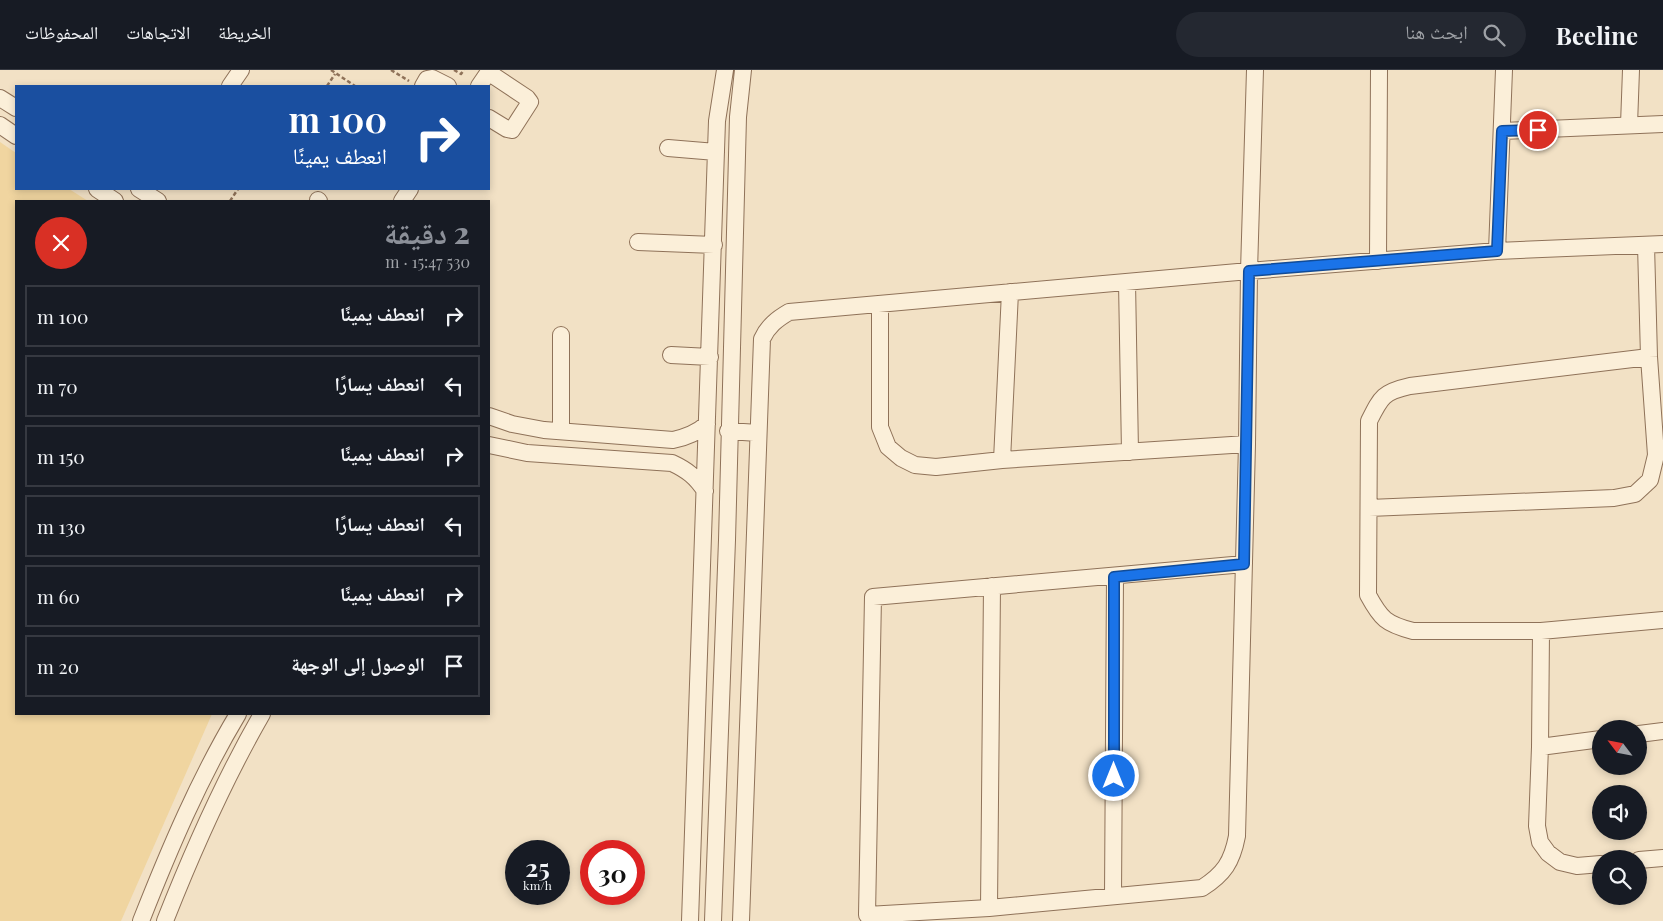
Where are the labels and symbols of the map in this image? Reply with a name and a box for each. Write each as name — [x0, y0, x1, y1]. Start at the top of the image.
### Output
pin — [1517, 109, 1559, 151]
north arrow — [1592, 720, 1648, 775]
position arrow — [1087, 749, 1139, 801]
speed limit sign: 30 — [580, 840, 645, 905]

